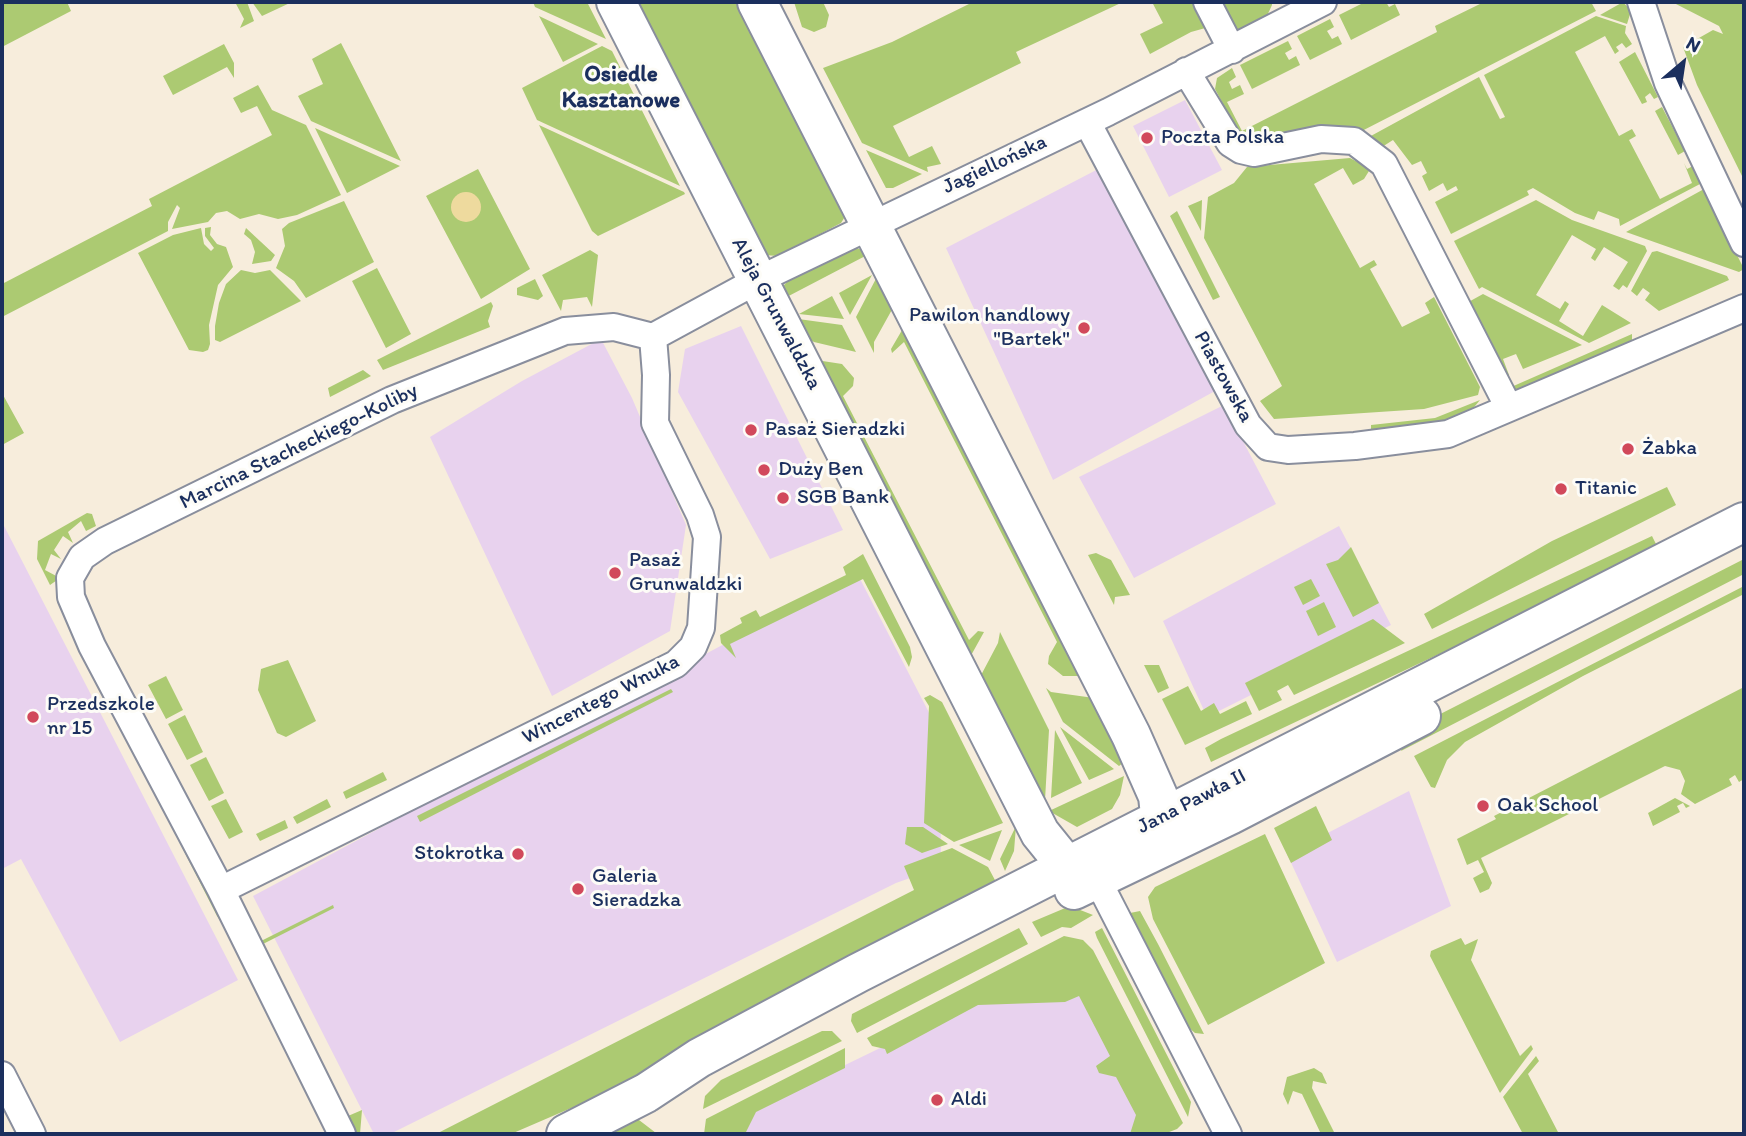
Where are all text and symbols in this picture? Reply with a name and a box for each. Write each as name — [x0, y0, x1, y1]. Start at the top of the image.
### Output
north arrow — [1648, 28, 1718, 98]
text: N — [1682, 31, 1705, 57]
district label: Osiedle Kasztanowe — [562, 61, 680, 115]
place label: Poczta Polska — [1161, 125, 1284, 151]
street label: Jagiellońska — [939, 130, 1051, 200]
marker: Poczta Polska — [1139, 130, 1155, 146]
street label: Aleja Grunwaldzka — [725, 234, 827, 394]
place label: Pawilon handlowy "Bartek" — [909, 303, 1070, 353]
marker: Pawilon handlowy "Bartek" — [1076, 320, 1092, 336]
street label: Piastowska — [1188, 327, 1258, 427]
street label: Marcina Stacheckiego-Koliby — [176, 378, 422, 516]
place label: Pasaż Sieradzki — [765, 417, 905, 443]
marker: Pasaż Sieradzki — [743, 422, 759, 438]
place label: Żabka — [1642, 436, 1697, 462]
marker: Żabka — [1620, 441, 1636, 457]
place label: Duży Ben — [778, 457, 863, 483]
marker: Duży Ben — [756, 462, 772, 478]
place label: Titanic — [1575, 476, 1637, 502]
marker: Titanic — [1553, 481, 1569, 497]
place label: SGB Bank — [797, 485, 889, 511]
marker: SGB Bank — [775, 490, 791, 506]
place label: Pasaż Grunwaldzki — [629, 548, 742, 598]
marker: Pasaż Grunwaldzki — [607, 565, 623, 581]
street label: Wincentego Wnuka — [518, 649, 684, 751]
place label: Przedszkole nr 15 — [47, 692, 155, 742]
marker: Przedszkole nr 15 — [25, 709, 41, 725]
street label: Jana Pawła II — [1133, 764, 1251, 840]
place label: Oak School — [1497, 793, 1598, 819]
marker: Oak School — [1475, 798, 1491, 814]
place label: Stokrotka — [414, 841, 504, 867]
marker: Stokrotka — [510, 846, 526, 862]
place label: Galeria Sieradzka — [592, 864, 681, 914]
marker: Galeria Sieradzka — [570, 881, 586, 897]
place label: Aldi — [951, 1087, 987, 1113]
marker: Aldi — [929, 1092, 945, 1108]

